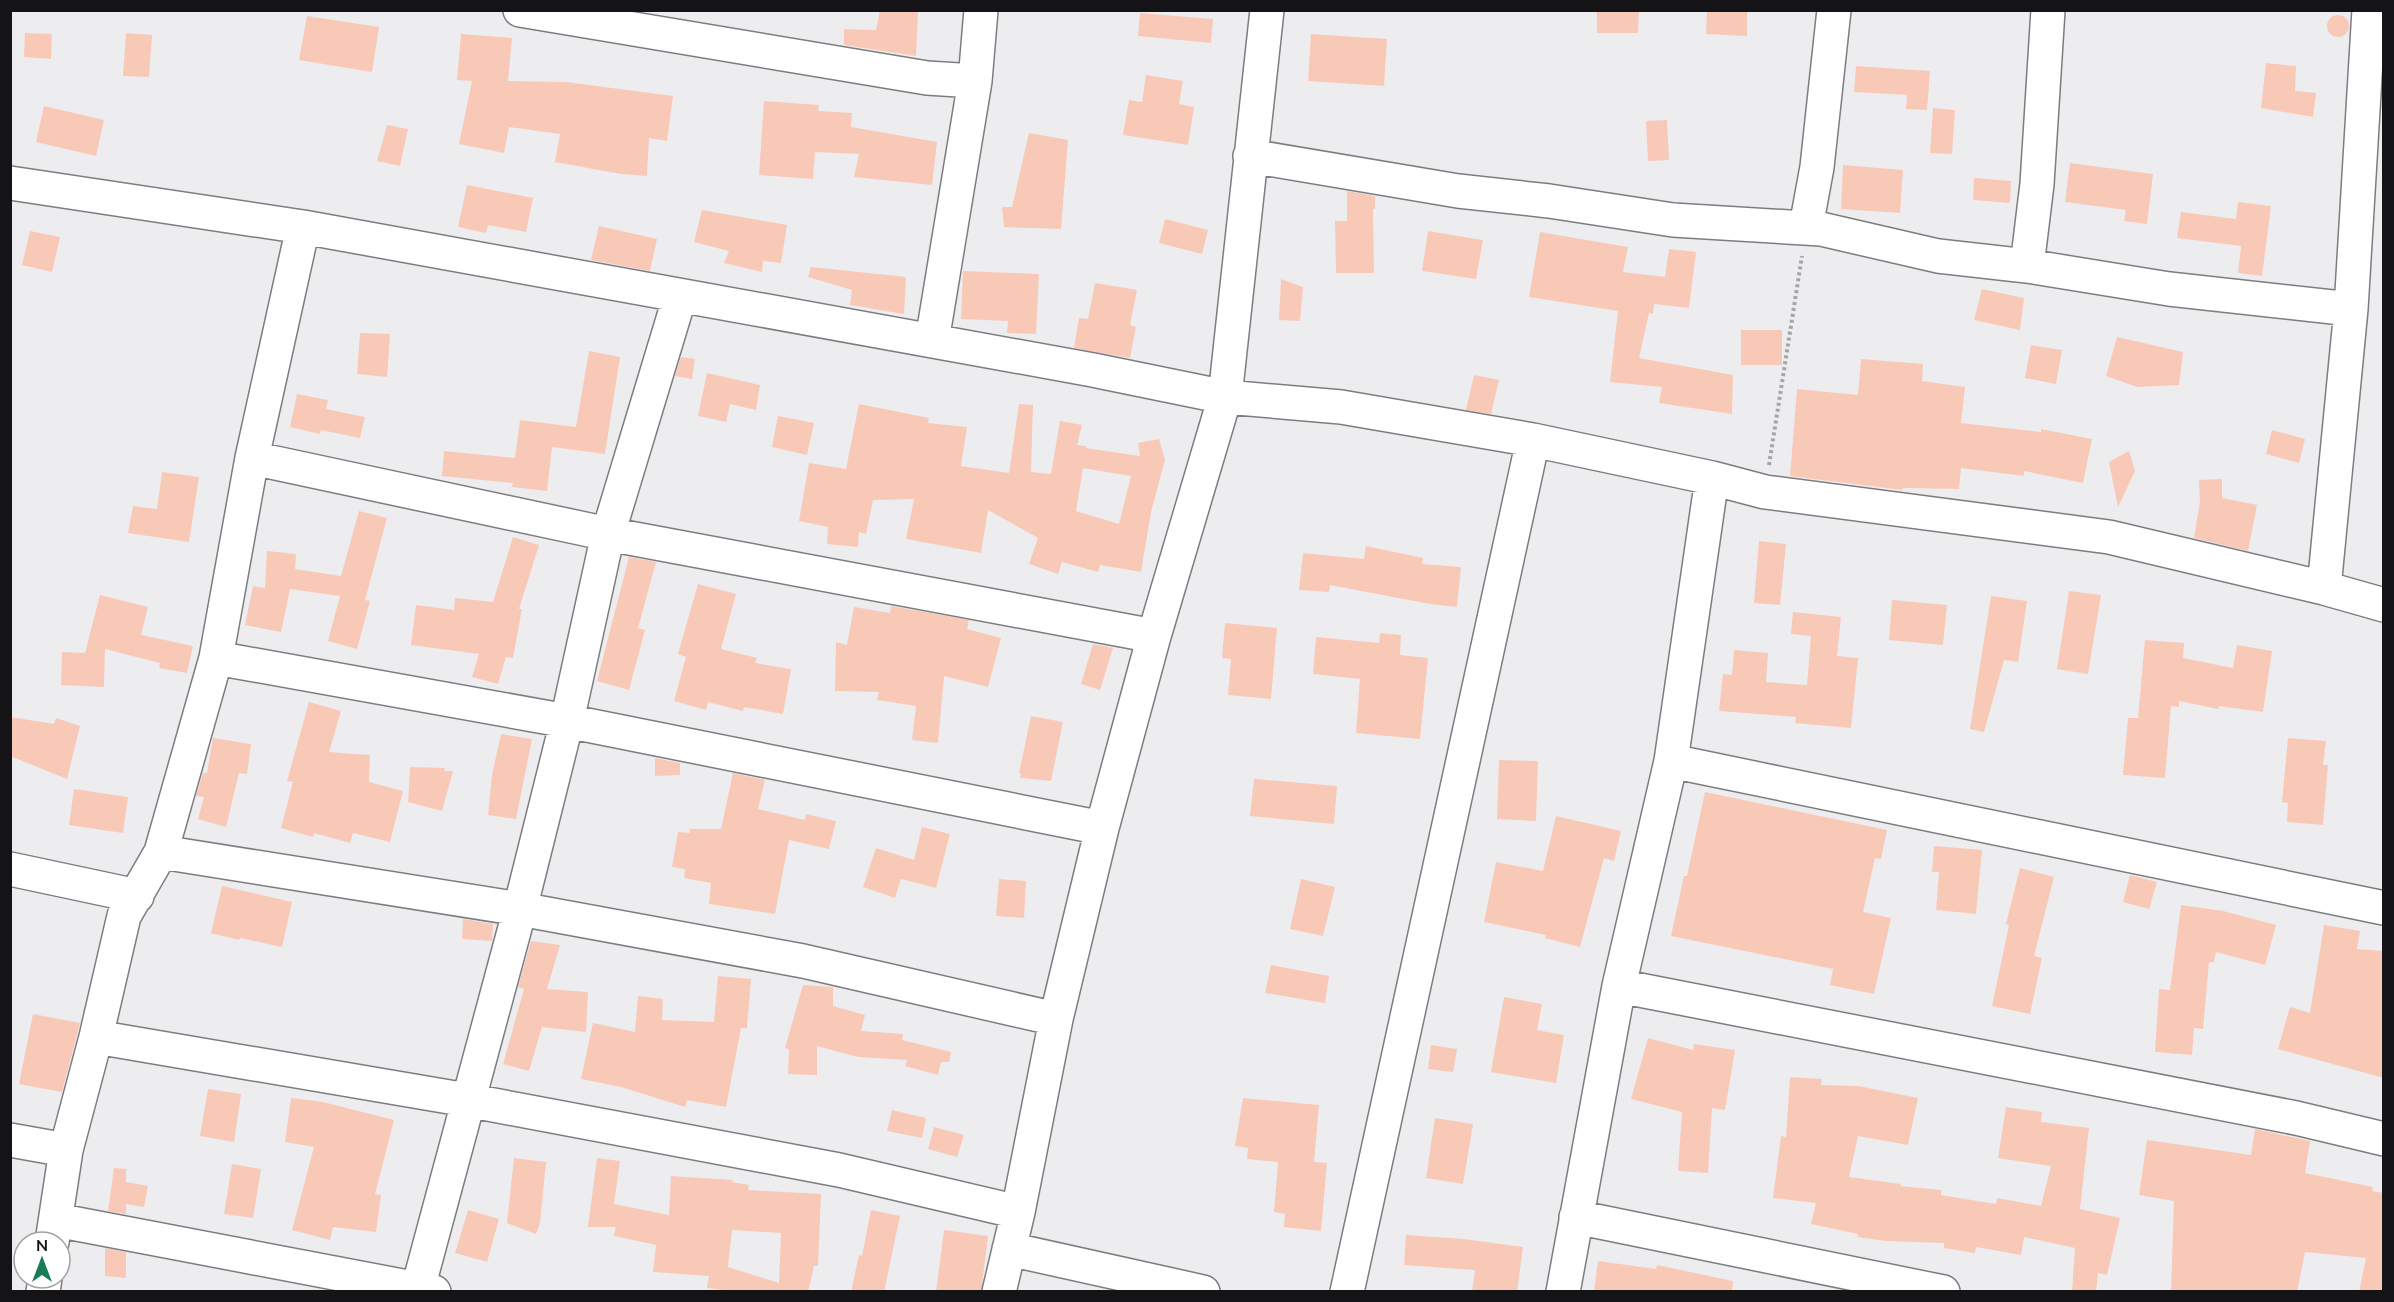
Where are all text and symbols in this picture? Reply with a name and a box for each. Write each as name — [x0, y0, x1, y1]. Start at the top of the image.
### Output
north arrow — [12, 1230, 72, 1290]
text: N — [36, 1235, 48, 1255]

